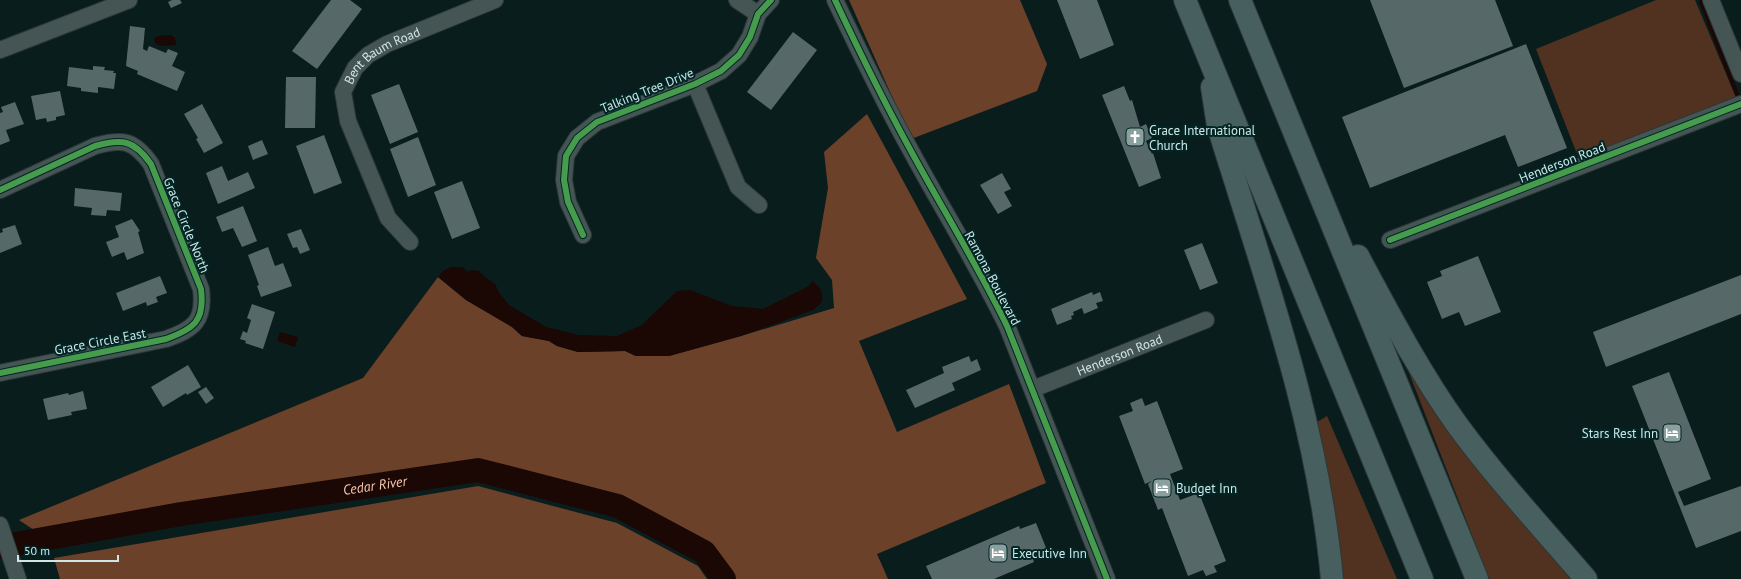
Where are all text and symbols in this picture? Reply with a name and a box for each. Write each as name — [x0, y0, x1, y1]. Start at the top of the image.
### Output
street label: Bent Baum Road — [340, 23, 423, 87]
street label: Talking Tree Drive — [598, 64, 696, 117]
place label: Grace International Church — [1149, 122, 1256, 154]
church icon: Grace International Church — [1124, 126, 1146, 148]
street label: Henderson Road — [1517, 138, 1608, 187]
street label: Grace Circle North — [160, 175, 213, 275]
street label: Ramona Boulevard — [961, 228, 1025, 328]
street label: Grace Circle East — [53, 324, 148, 359]
street label: Henderson Road — [1074, 330, 1165, 380]
hotel icon: Stars Rest Inn — [1661, 422, 1683, 444]
place label: Stars Rest Inn — [1582, 425, 1658, 442]
water label: Cedar River — [342, 471, 409, 499]
hotel icon: Budget Inn — [1151, 477, 1173, 499]
place label: Budget Inn — [1176, 480, 1237, 497]
scale bar — [18, 537, 118, 563]
hotel icon: Executive Inn — [987, 542, 1009, 564]
text: 50 m — [24, 543, 50, 558]
place label: Executive Inn — [1012, 545, 1087, 562]

